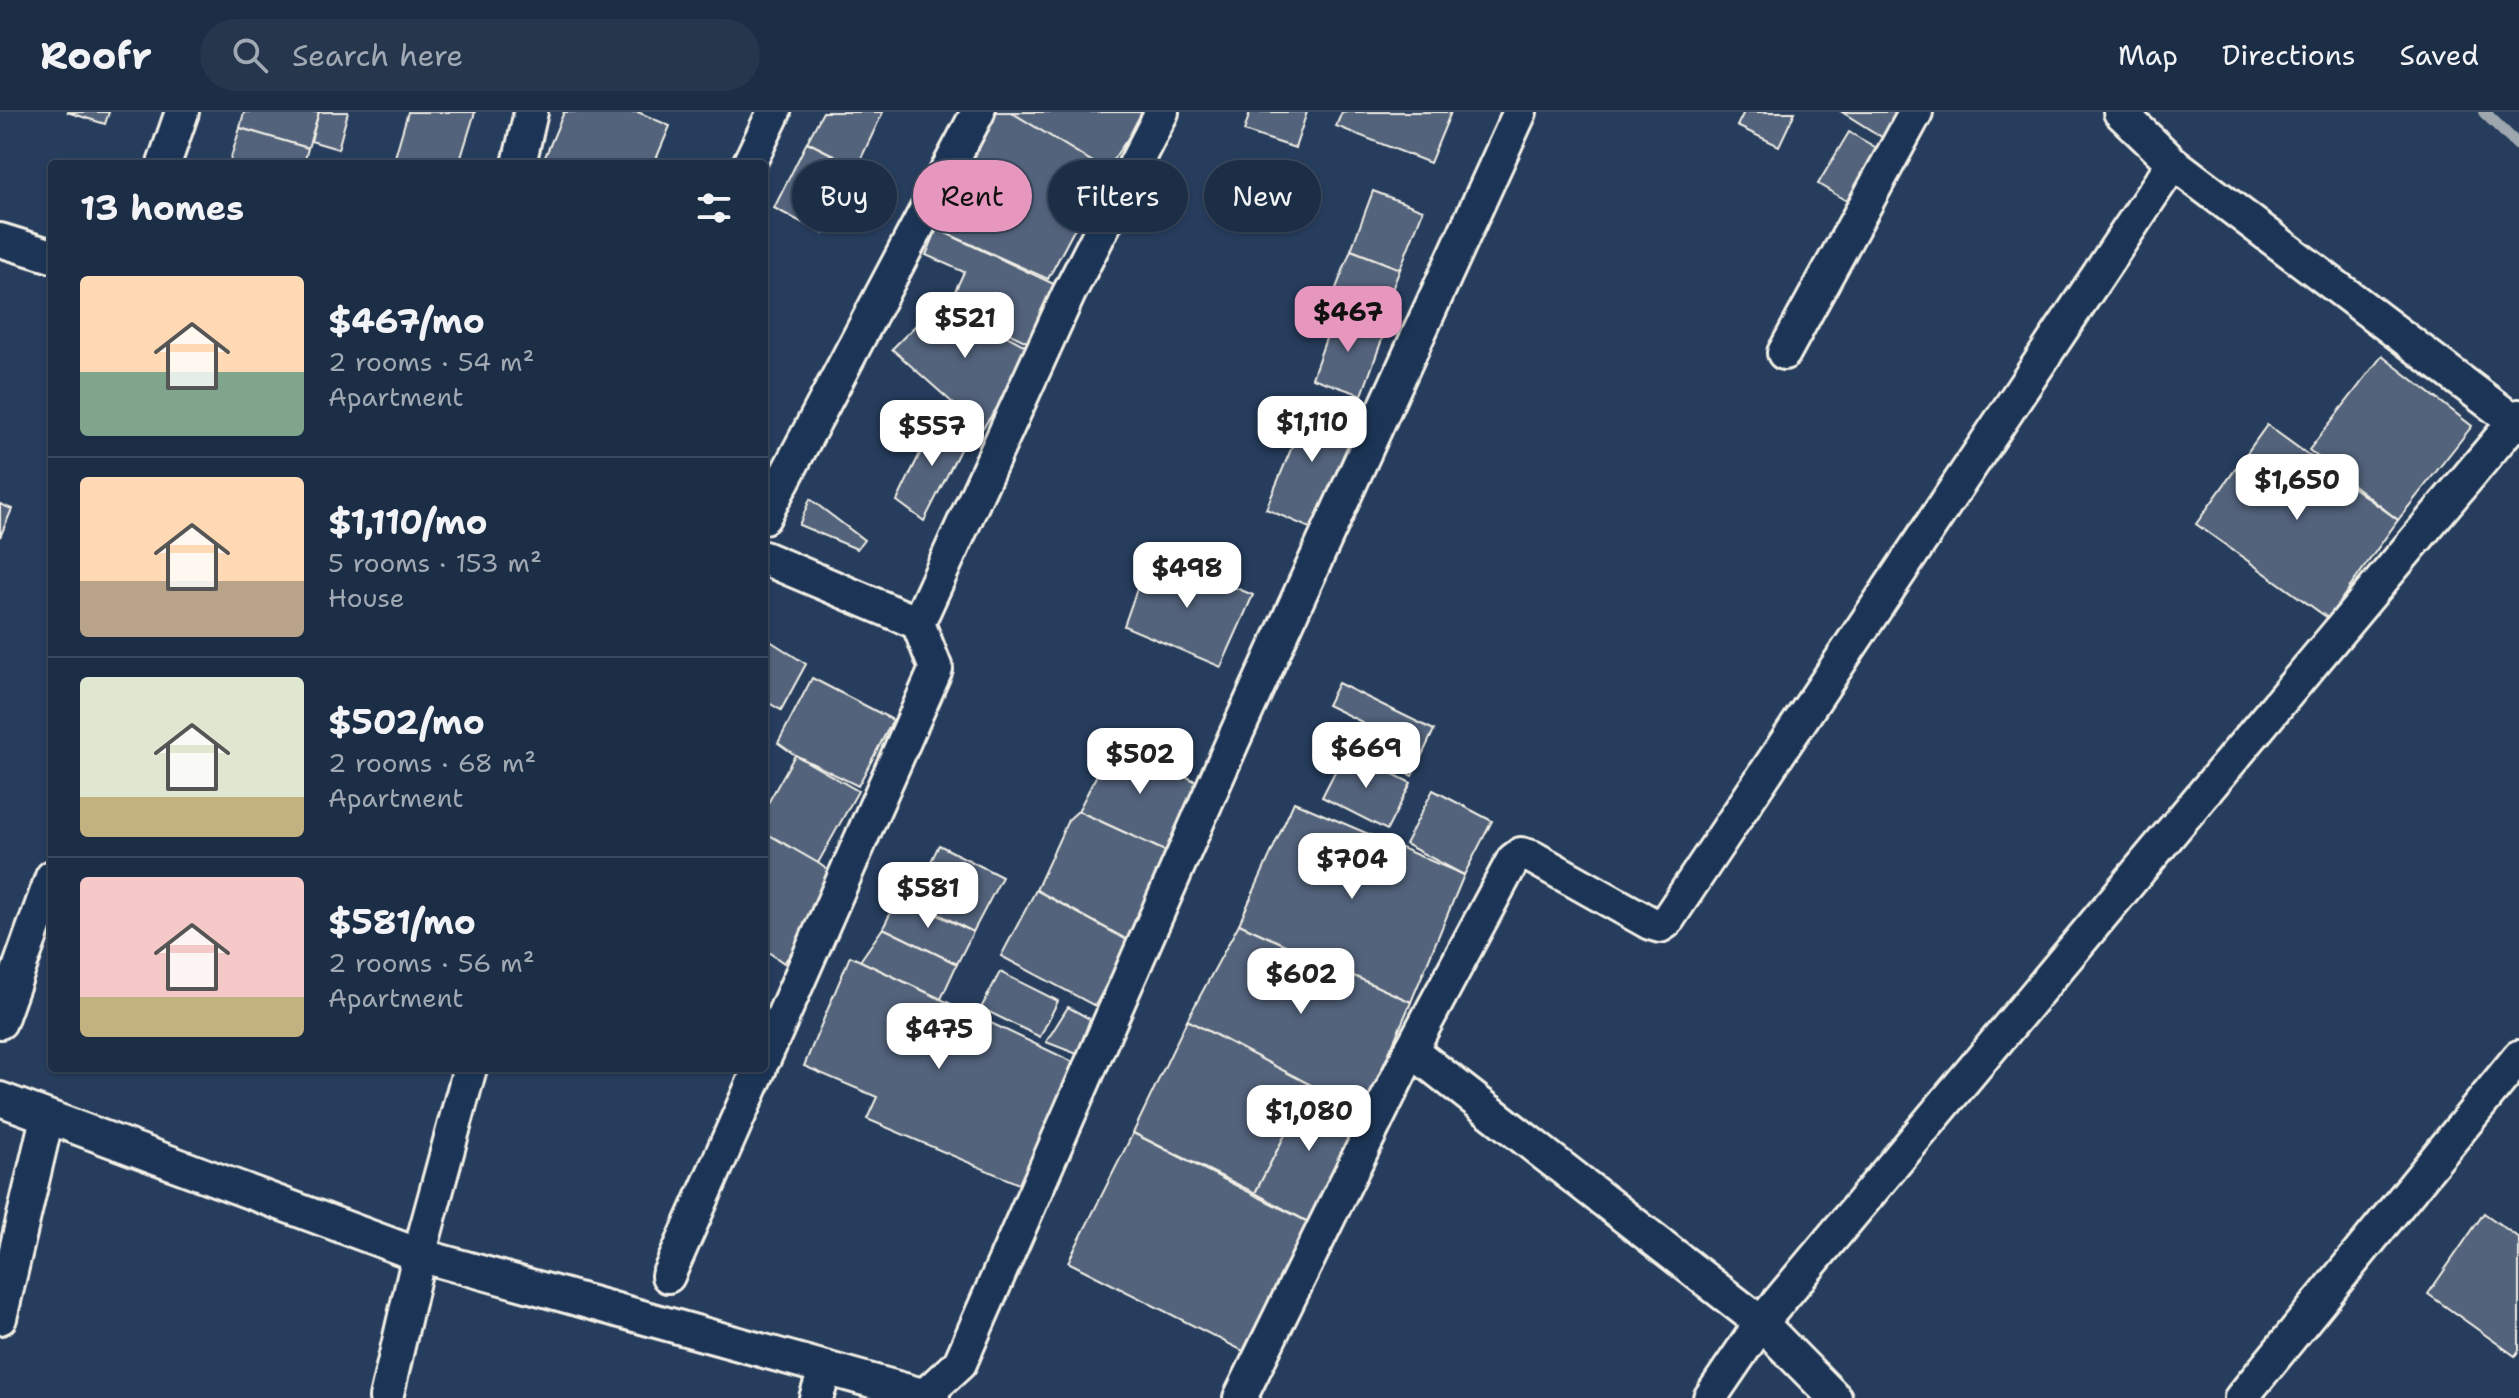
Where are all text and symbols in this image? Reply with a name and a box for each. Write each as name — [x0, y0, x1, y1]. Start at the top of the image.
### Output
search box — [200, 19, 760, 91]
text: Roofr — [40, 30, 152, 81]
icon: search — [228, 33, 272, 77]
text: Search here — [292, 35, 463, 76]
text: Map — [2118, 36, 2178, 74]
text: Directions — [2222, 36, 2356, 74]
text: Saved — [2400, 36, 2479, 74]
chip: Buy — [792, 160, 897, 232]
chip: Rent — [913, 160, 1032, 232]
chip: Filters — [1048, 160, 1188, 232]
chip: New — [1204, 160, 1321, 232]
text: 13 homes — [80, 185, 244, 231]
icon: filters — [692, 186, 736, 230]
pin: $467 — [1301, 286, 1395, 354]
pin: $521 — [918, 292, 1012, 360]
text: $467 — [1313, 294, 1383, 329]
text: $467/mo — [328, 298, 485, 344]
text: $521 — [934, 300, 996, 335]
icon: home — [144, 308, 240, 404]
text: 2 rooms · 54 m² — [328, 344, 534, 379]
text: Apartment — [328, 379, 464, 414]
pin: $1,110 — [1247, 396, 1377, 464]
pin: $557 — [885, 400, 979, 468]
text: $1,110 — [1276, 404, 1348, 439]
text: $557 — [898, 408, 966, 443]
pin: $1,650 — [2232, 454, 2362, 522]
text: $1,650 — [2254, 462, 2340, 497]
text: $1,110/mo — [328, 499, 488, 545]
icon: home — [144, 509, 240, 605]
pin: $498 — [1140, 542, 1234, 610]
text: 5 rooms · 153 m² — [328, 545, 542, 580]
text: $498 — [1151, 550, 1223, 585]
text: House — [328, 580, 404, 615]
text: $502/mo — [328, 699, 485, 745]
icon: home — [144, 709, 240, 805]
pin: $669 — [1319, 722, 1413, 790]
pin: $502 — [1093, 728, 1187, 796]
text: $669 — [1330, 730, 1402, 765]
text: $502 — [1105, 736, 1175, 771]
text: 2 rooms · 68 m² — [328, 745, 536, 780]
text: Apartment — [328, 780, 464, 815]
pin: $704 — [1305, 833, 1399, 901]
text: $704 — [1316, 841, 1388, 876]
pin: $581 — [881, 862, 975, 930]
text: $581 — [896, 870, 960, 905]
text: $581/mo — [328, 899, 476, 945]
icon: home — [144, 909, 240, 1005]
text: 2 rooms · 56 m² — [328, 945, 535, 980]
pin: $602 — [1254, 948, 1348, 1016]
text: $602 — [1265, 956, 1337, 991]
text: Apartment — [328, 980, 464, 1015]
pin: $475 — [892, 1003, 986, 1071]
text: $475 — [905, 1011, 973, 1046]
pin: $1,080 — [1244, 1085, 1374, 1153]
text: $1,080 — [1265, 1093, 1353, 1128]

